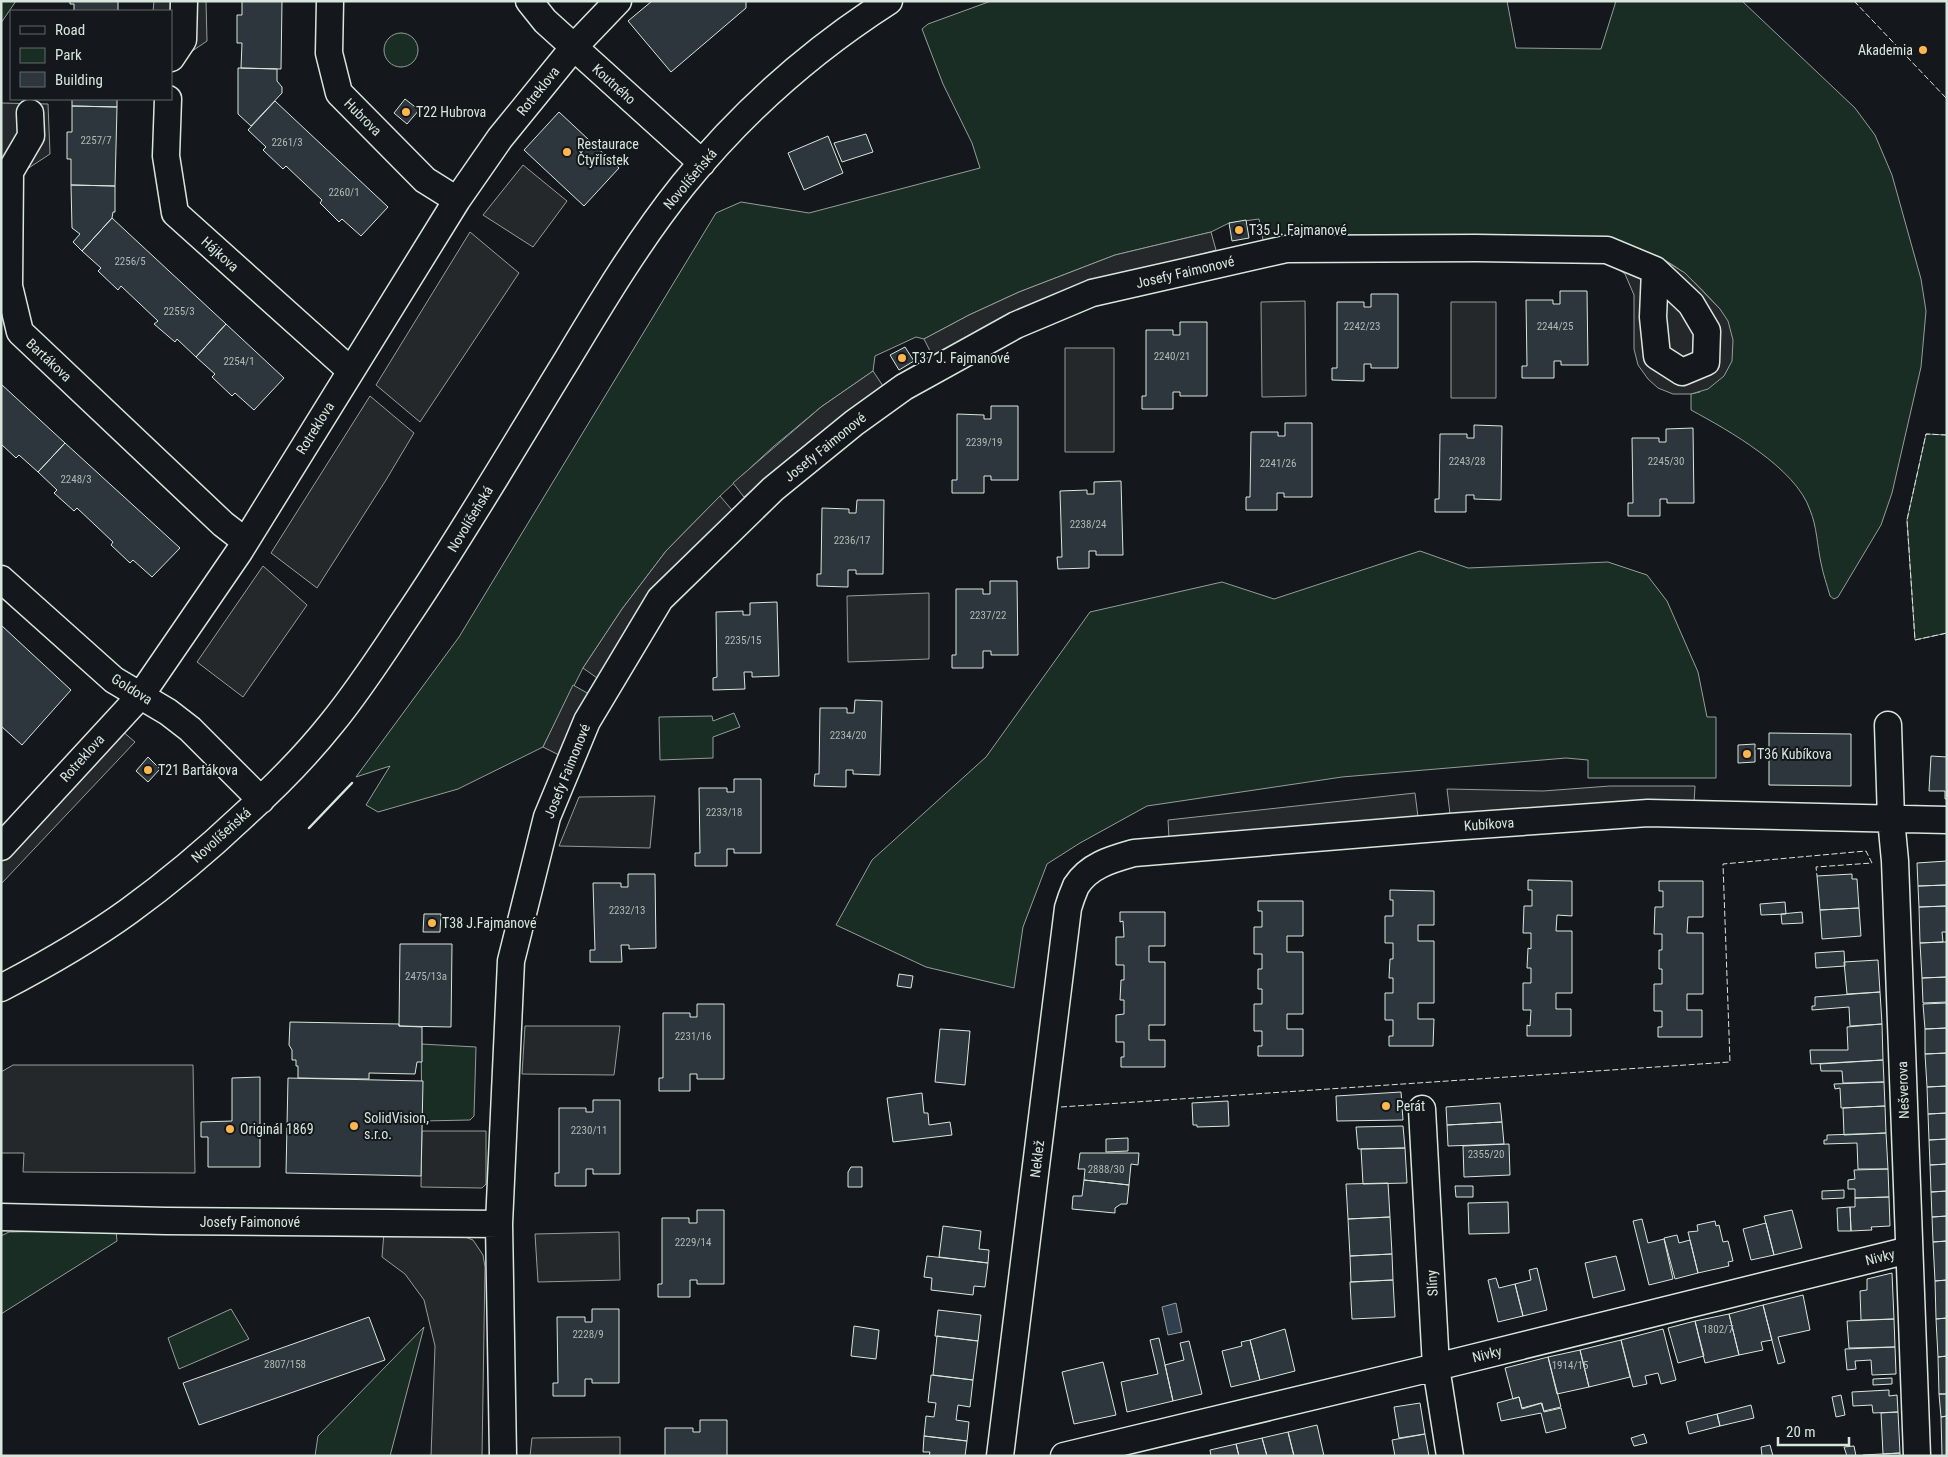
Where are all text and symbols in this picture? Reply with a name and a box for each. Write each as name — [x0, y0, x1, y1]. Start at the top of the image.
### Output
legend — [10, 10, 172, 100]
text: Road — [55, 21, 85, 39]
place label: Akademia — [1858, 42, 1913, 58]
marker: Akademia — [1917, 44, 1929, 56]
text: Park — [55, 46, 82, 64]
street label: Koutného — [589, 60, 639, 108]
street label: Rotreklova — [513, 63, 563, 119]
text: Building — [55, 71, 103, 89]
street label: Hubrova — [341, 95, 385, 139]
place label: T22 Hubrova — [416, 104, 486, 120]
marker: T22 Hubrova — [400, 106, 412, 118]
house number: 2257/7 — [80, 134, 112, 147]
house number: 2261/3 — [271, 136, 303, 149]
place label: Restaurace Čtyřlístek — [577, 136, 639, 168]
street label: Novolíšeňská — [660, 145, 720, 213]
marker: Restaurace Čtyřlístek — [561, 146, 573, 158]
house number: 2260/1 — [328, 186, 360, 199]
place label: T35 J. Fajmanové — [1249, 222, 1347, 238]
marker: T35 J. Fajmanové — [1233, 224, 1245, 236]
street label: Hájkova — [198, 233, 242, 275]
street label: Josefy Faimonové — [1134, 253, 1236, 291]
house number: 2256/5 — [114, 255, 146, 268]
house number: 2255/3 — [163, 305, 195, 318]
house number: 2242/23 — [1344, 320, 1380, 333]
house number: 2244/25 — [1537, 320, 1573, 333]
street label: Bartákova — [23, 335, 75, 385]
place label: T37 J. Fajmanové — [912, 350, 1010, 366]
house number: 2240/21 — [1154, 350, 1190, 363]
marker: T37 J. Fajmanové — [896, 352, 908, 364]
house number: 2254/1 — [223, 355, 255, 368]
street label: Rotreklova — [293, 399, 337, 457]
street label: Josefy Faimonové — [781, 409, 869, 485]
house number: 2239/19 — [966, 436, 1002, 449]
house number: 2243/28 — [1449, 455, 1485, 468]
house number: 2245/30 — [1648, 455, 1684, 468]
house number: 2241/26 — [1260, 457, 1296, 470]
house number: 2248/3 — [60, 473, 92, 486]
street label: Novolíšeňská — [444, 483, 496, 555]
house number: 2238/24 — [1070, 518, 1107, 531]
house number: 2236/17 — [834, 534, 870, 547]
house number: 2237/22 — [970, 609, 1006, 622]
house number: 2235/15 — [725, 634, 761, 647]
street label: Goldova — [109, 670, 155, 708]
street label: Josefy Faimonové — [541, 721, 593, 821]
house number: 2234/20 — [830, 729, 866, 742]
street label: Rotreklova — [57, 731, 107, 785]
place label: T36 Kubíkova — [1757, 746, 1832, 762]
marker: T36 Kubíkova — [1741, 748, 1753, 760]
place label: T21 Bartákova — [158, 762, 238, 778]
marker: T21 Bartákova — [142, 764, 154, 776]
street label: Novolíšeňská — [188, 804, 254, 866]
house number: 2233/18 — [706, 806, 742, 819]
street label: Kubíkova — [1463, 814, 1515, 834]
house number: 2232/13 — [609, 904, 645, 917]
place label: T38 J.Fajmanové — [442, 915, 537, 931]
marker: T38 J.Fajmanové — [426, 917, 438, 929]
house number: 2475/13a — [405, 970, 447, 983]
house number: 2231/16 — [675, 1030, 711, 1043]
street label: Nešverova — [1894, 1061, 1912, 1119]
place label: Perát — [1396, 1098, 1425, 1114]
marker: Perát — [1380, 1100, 1392, 1112]
place label: SolidVision, s.r.o. — [364, 1110, 429, 1142]
marker: SolidVision, s.r.o. — [348, 1120, 360, 1132]
place label: Originál 1869 — [240, 1121, 314, 1137]
marker: Originál 1869 — [224, 1123, 236, 1135]
house number: 2230/11 — [571, 1124, 607, 1137]
street label: Neklež — [1027, 1139, 1047, 1179]
house number: 2355/20 — [1468, 1148, 1504, 1161]
house number: 2888/30 — [1088, 1163, 1124, 1176]
street label: Josefy Faimonové — [200, 1214, 301, 1230]
house number: 2229/14 — [675, 1236, 712, 1249]
street label: Nivky — [1863, 1246, 1897, 1268]
street label: Slíny — [1423, 1269, 1441, 1297]
house number: 1802/7 — [1702, 1323, 1734, 1336]
house number: 2228/9 — [572, 1328, 604, 1341]
street label: Nivky — [1470, 1343, 1504, 1365]
house number: 2807/158 — [264, 1358, 306, 1371]
house number: 1914/15 — [1552, 1359, 1588, 1372]
scale bar — [1778, 1414, 1849, 1446]
text: 20 m — [1786, 1423, 1816, 1441]

